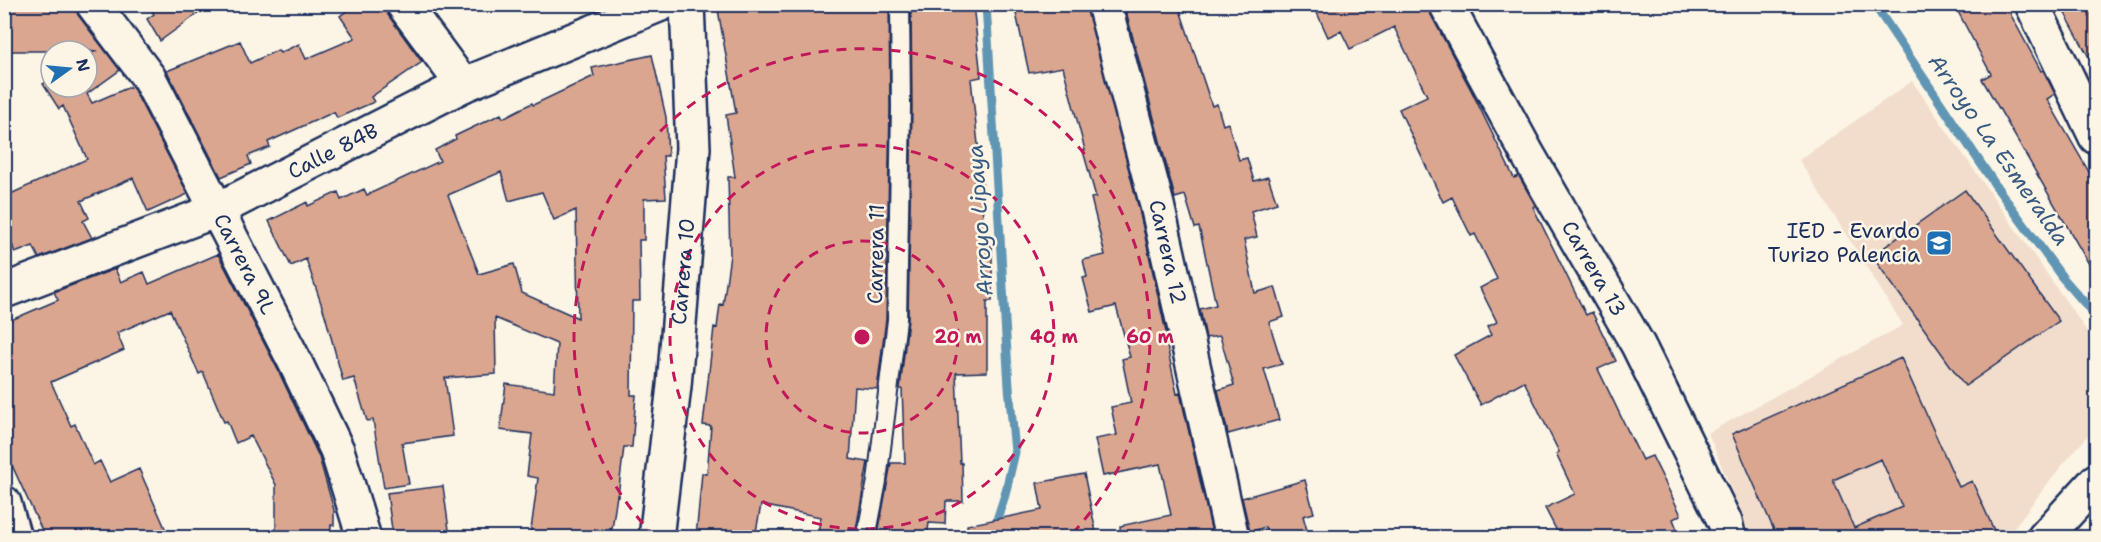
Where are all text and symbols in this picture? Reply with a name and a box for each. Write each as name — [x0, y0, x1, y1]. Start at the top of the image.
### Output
north arrow — [39, 39, 99, 99]
water label: Arroyo La Esmeralda — [1922, 49, 2076, 251]
text: N — [71, 56, 95, 74]
street label: Calle 84B — [283, 116, 383, 186]
water label: Arroyo Lipaya — [960, 143, 1000, 297]
street label: Carrera 12 — [1142, 197, 1193, 307]
street label: Carrera 11 — [861, 204, 891, 304]
street label: Carrera 9L — [207, 209, 282, 320]
street label: Carrera 13 — [1555, 216, 1632, 321]
street label: Carrera 10 — [665, 217, 701, 326]
place label: IED - Evardo Turizo Palencia — [1768, 217, 1920, 269]
school or university icon: IED - Evardo Turizo Palencia — [1924, 228, 1954, 258]
text: 20 m — [934, 325, 982, 349]
text: 40 m — [1030, 325, 1078, 349]
text: 60 m — [1126, 325, 1174, 349]
centre of rings — [852, 327, 872, 347]

